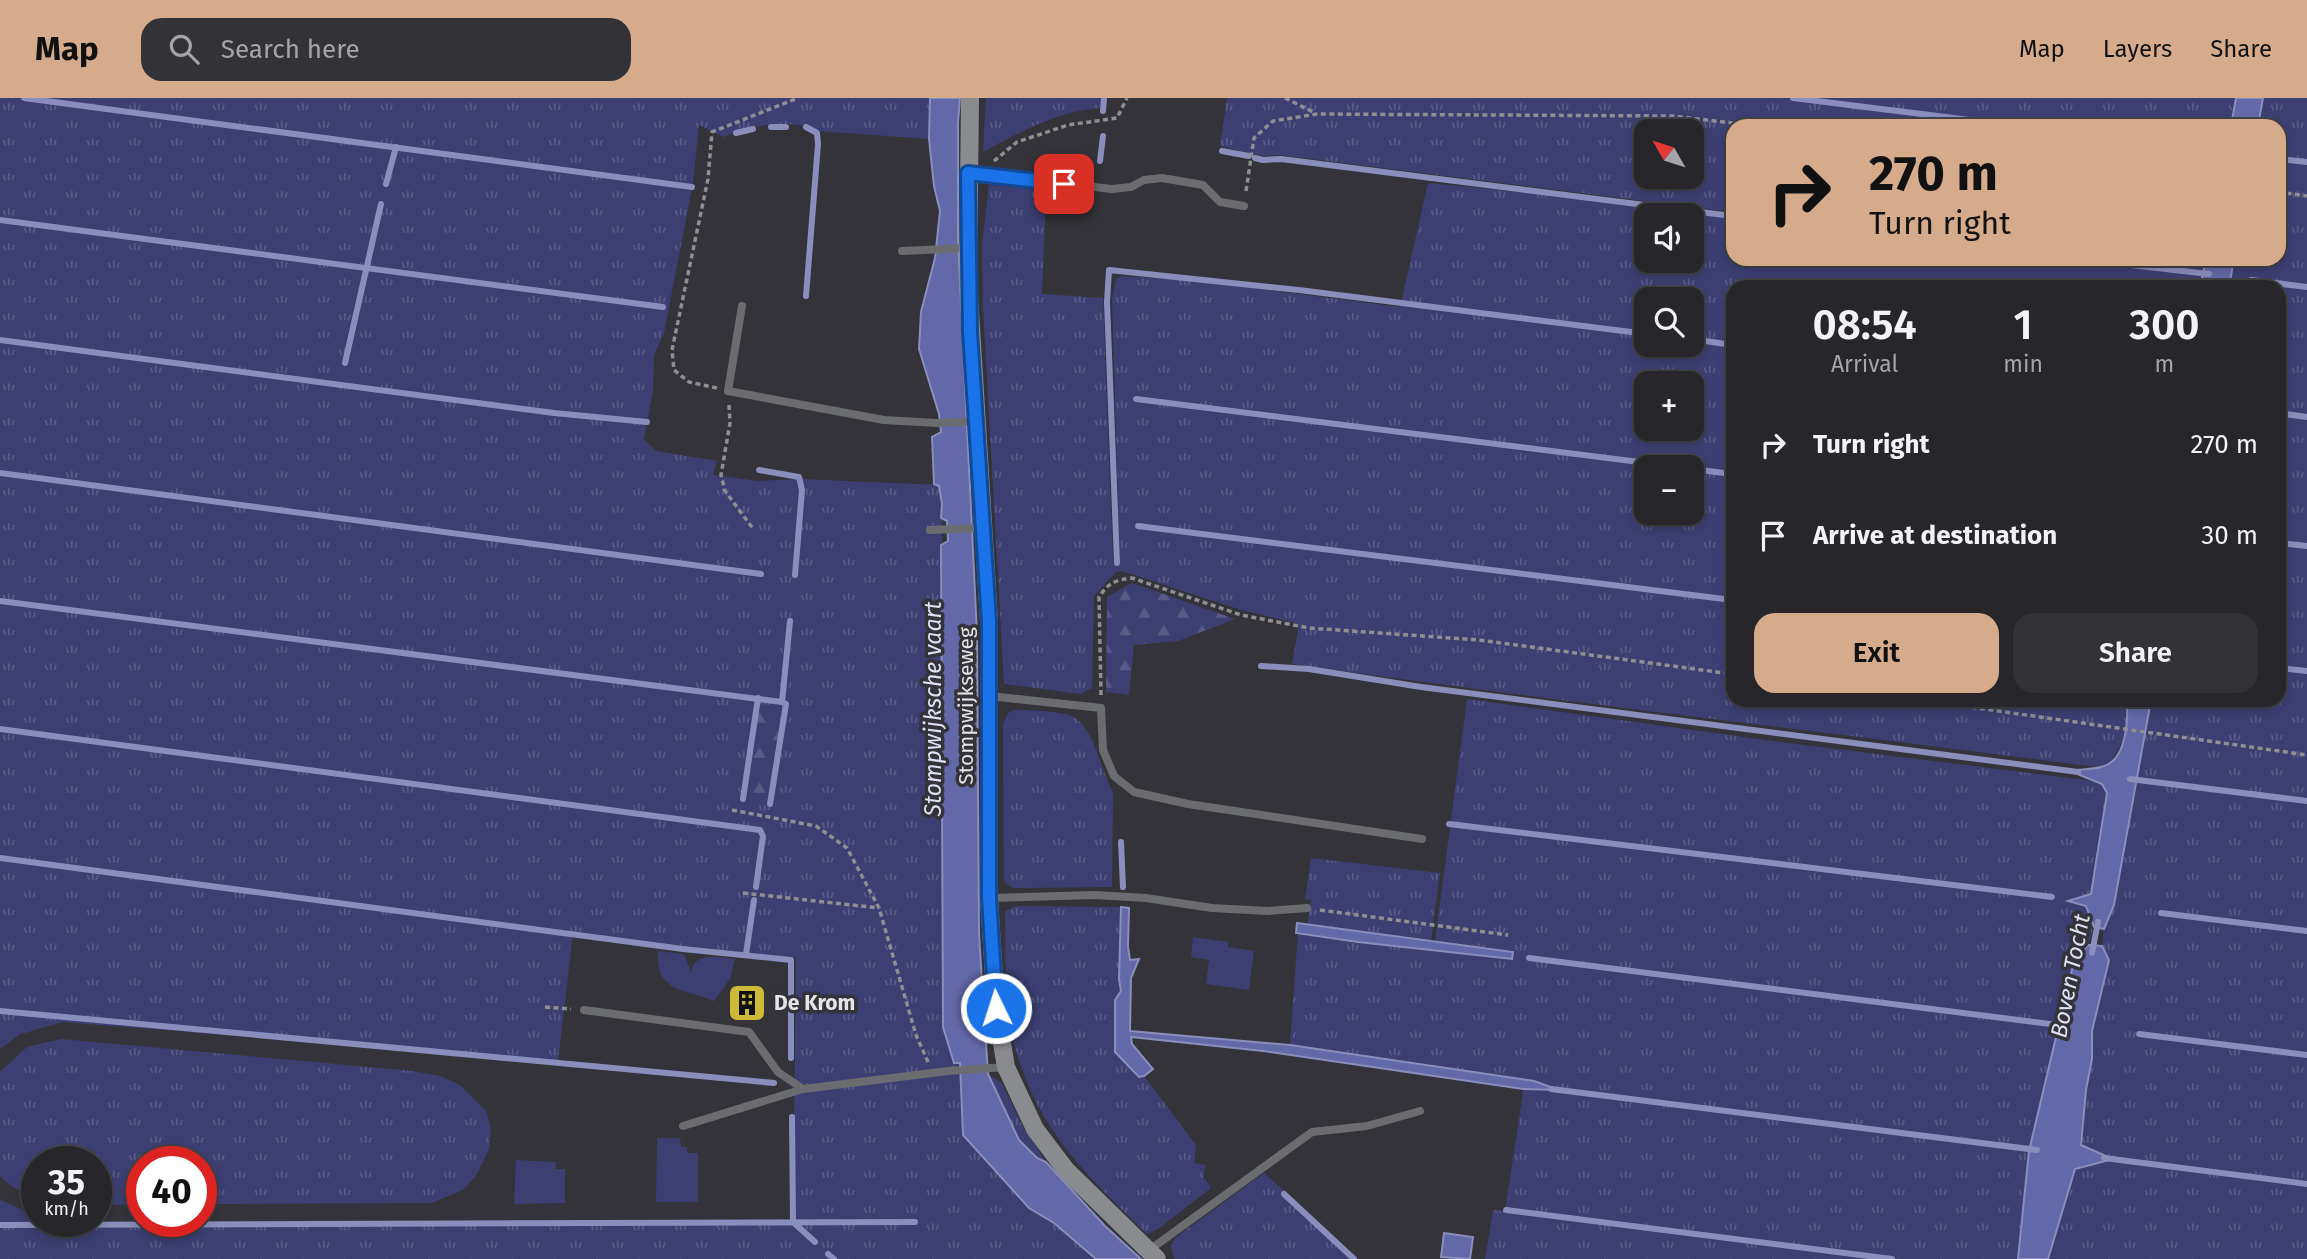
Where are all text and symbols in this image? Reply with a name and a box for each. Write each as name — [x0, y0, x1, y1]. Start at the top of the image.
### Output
search box — [141, 18, 631, 81]
text: Map — [35, 29, 99, 69]
icon: search — [165, 30, 203, 68]
text: Search here — [221, 34, 360, 65]
text: Map — [2019, 35, 2065, 63]
text: Layers — [2103, 35, 2172, 63]
text: Share — [2210, 35, 2272, 63]
north arrow — [1634, 119, 1704, 189]
map controls — [1634, 119, 1704, 525]
text: 270 m — [1869, 144, 1998, 203]
icon: right — [1754, 147, 1845, 238]
pin — [1034, 154, 1094, 214]
icon: arrive — [1045, 165, 1083, 203]
button: sound — [1634, 203, 1704, 273]
text: Turn right — [1869, 204, 2011, 242]
button: search — [1634, 287, 1704, 357]
text: 08:54 — [1812, 300, 1917, 350]
text: 1 — [2013, 300, 2033, 350]
text: 300 — [2129, 300, 2200, 350]
text: Arrival — [1831, 350, 1898, 378]
text: min — [2003, 350, 2043, 378]
text: m — [2155, 350, 2174, 378]
button: + — [1634, 371, 1704, 441]
icon: right — [1754, 426, 1792, 464]
text: Turn right — [1813, 429, 1930, 460]
text: 270 m — [2190, 429, 2258, 460]
button: − — [1634, 455, 1704, 525]
icon: arrive — [1754, 517, 1792, 555]
text: Arrive at destination — [1813, 520, 2057, 551]
text: 30 m — [2201, 520, 2258, 551]
water label: Stompwijksche vaart — [919, 601, 947, 817]
button: Exit — [1754, 613, 1999, 693]
button: Share — [2013, 613, 2258, 693]
street label: Stompwijkseweg — [953, 627, 979, 785]
water label: Boven Tocht — [2044, 911, 2096, 1040]
position arrow — [959, 971, 1033, 1045]
building icon: De Krom — [726, 982, 768, 1024]
place label: De Krom — [774, 990, 855, 1016]
speed limit sign: 40 — [126, 1146, 217, 1237]
text: 35 — [48, 1161, 85, 1203]
text: km/h — [44, 1198, 89, 1220]

